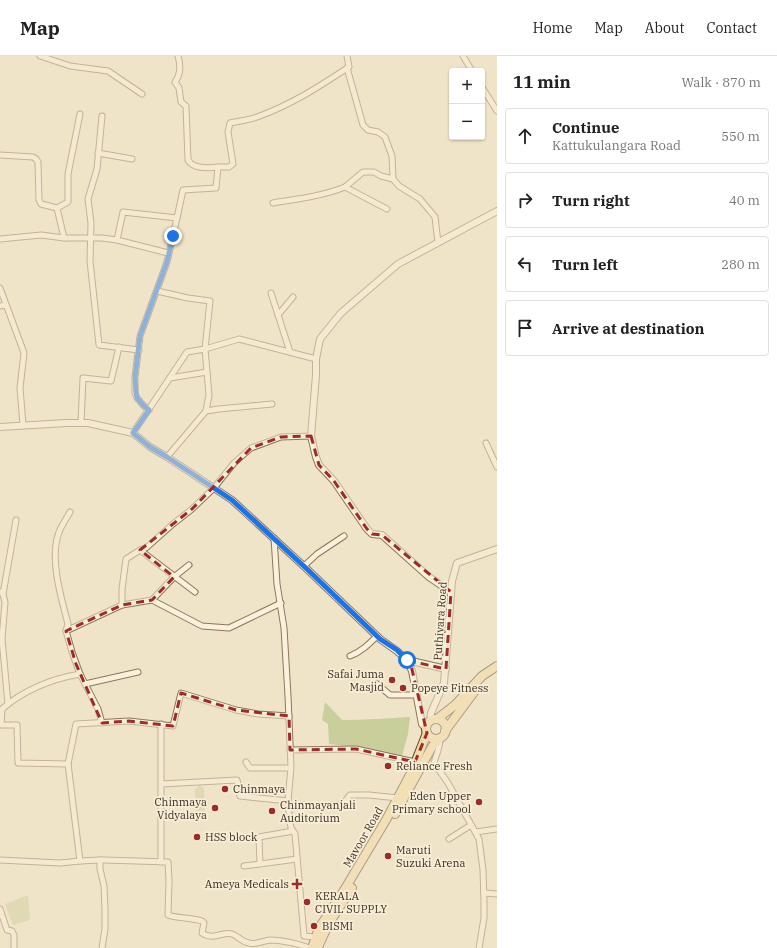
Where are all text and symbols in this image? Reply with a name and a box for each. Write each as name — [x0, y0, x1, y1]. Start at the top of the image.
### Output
text: Map — [20, 16, 60, 40]
text: Home — [533, 19, 572, 37]
text: Map — [594, 19, 623, 37]
text: About — [645, 19, 684, 37]
text: Contact — [706, 19, 757, 37]
map controls — [449, 68, 485, 140]
button: + — [449, 68, 485, 104]
text: 11 min — [513, 71, 571, 93]
text: Walk · 870 m — [682, 74, 761, 91]
button: − — [449, 104, 485, 140]
text: Continue — [552, 118, 619, 137]
icon: ahead — [514, 125, 536, 147]
text: 550 m — [721, 128, 760, 145]
text: Kattukulangara Road — [552, 137, 681, 154]
icon: right — [514, 189, 536, 211]
text: Turn right — [552, 191, 630, 210]
text: 40 m — [729, 192, 760, 209]
route end — [164, 227, 182, 245]
icon: left — [514, 253, 536, 275]
text: Turn left — [552, 255, 618, 274]
text: 280 m — [721, 256, 760, 273]
icon: arrive — [514, 317, 536, 339]
text: Arrive at destination — [552, 319, 704, 338]
street label: Puthiyara Road — [430, 581, 450, 661]
route start — [398, 651, 416, 669]
place label: Safai Juma Masjid — [328, 667, 384, 694]
marker: Safai Juma Masjid — [387, 675, 397, 685]
place label: Popeye Fitness — [411, 681, 488, 695]
marker: Popeye Fitness — [398, 683, 408, 693]
place label: Reliance Fresh — [396, 759, 473, 773]
marker: Reliance Fresh — [383, 761, 393, 771]
place label: Chinmaya — [233, 782, 286, 796]
marker: Chinmaya — [220, 784, 230, 794]
place label: Eden Upper Primary school — [392, 789, 471, 816]
place label: Chinmaya Vidyalaya — [154, 795, 207, 822]
marker: Eden Upper Primary school — [474, 797, 484, 807]
place label: Chinmayanjali Auditorium — [280, 798, 356, 825]
marker: Chinmaya Vidyalaya — [210, 803, 220, 813]
street label: Mavoor Road — [340, 804, 386, 870]
marker: Chinmayanjali Auditorium — [267, 806, 277, 816]
place label: HSS block — [205, 830, 258, 844]
marker: HSS block — [192, 832, 202, 842]
place label: Maruti Suzuki Arena — [396, 843, 465, 870]
marker: Maruti Suzuki Arena — [383, 851, 393, 861]
place label: Ameya Medicals — [205, 877, 289, 891]
marker: Ameya Medicals — [292, 879, 302, 889]
place label: KERALA CIVIL SUPPLY — [315, 889, 387, 916]
marker: KERALA CIVIL SUPPLY — [302, 897, 312, 907]
place label: BISMI — [322, 919, 353, 933]
marker: BISMI — [309, 921, 319, 931]

